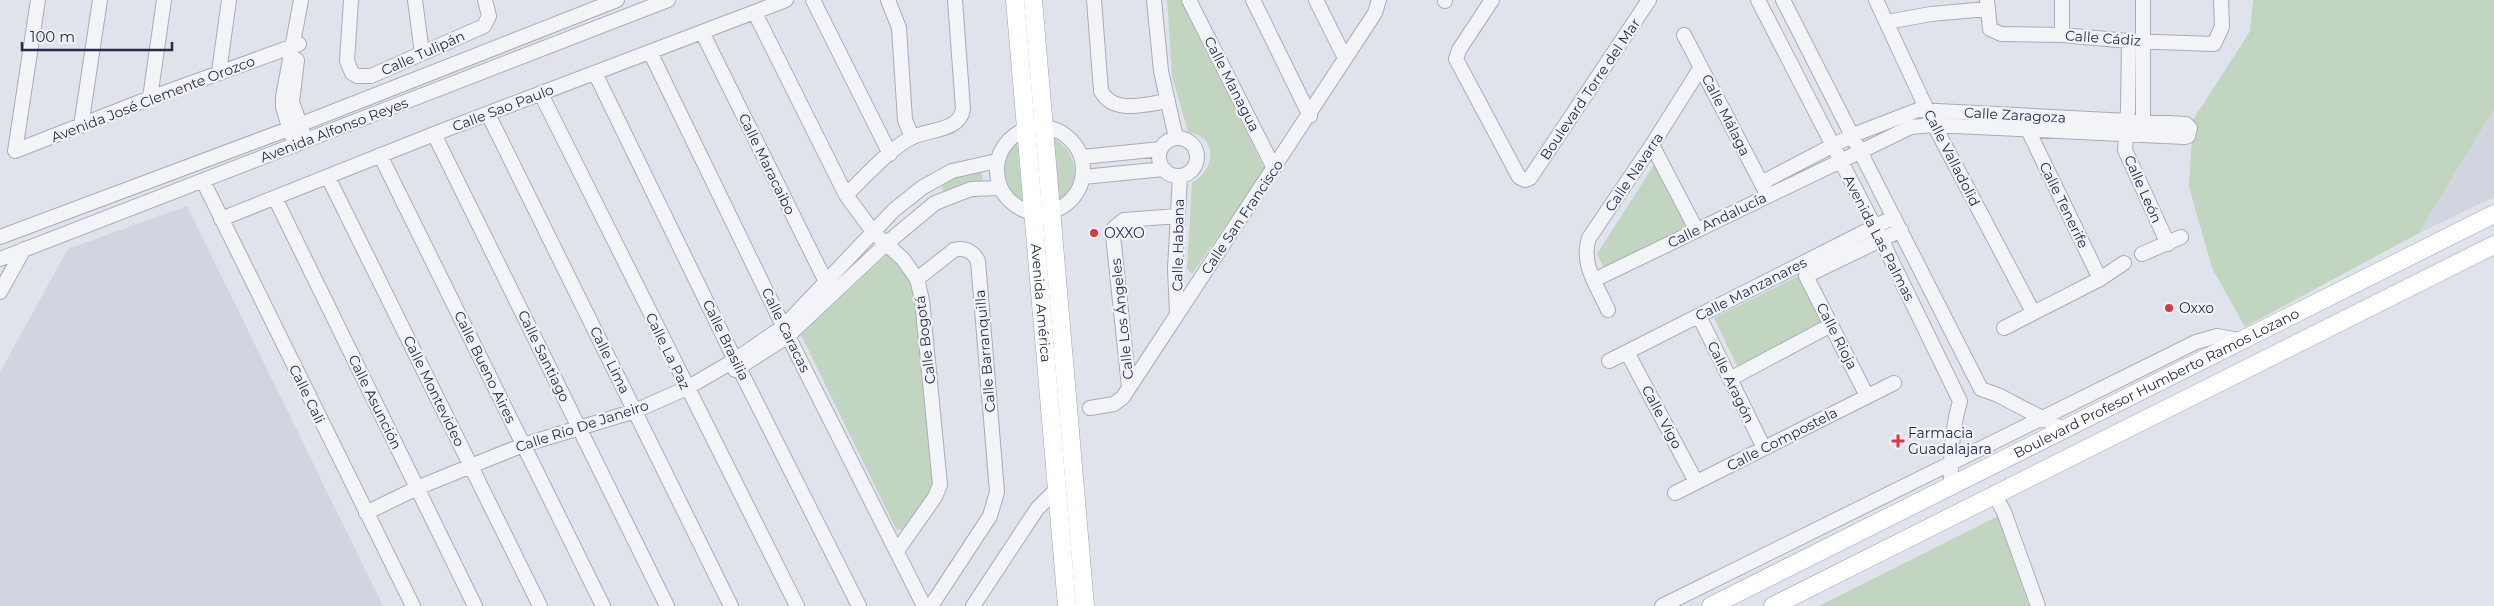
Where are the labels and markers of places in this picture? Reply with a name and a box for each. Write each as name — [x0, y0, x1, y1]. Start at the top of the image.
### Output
place label: OXXO — [1104, 224, 1145, 242]
marker: OXXO — [1088, 227, 1100, 239]
place label: Oxxo — [2179, 299, 2214, 317]
marker: Oxxo — [2163, 302, 2175, 314]
place label: Farmacia Guadalajara — [1908, 424, 1992, 458]
marker: Farmacia Guadalajara — [1892, 435, 1904, 447]

